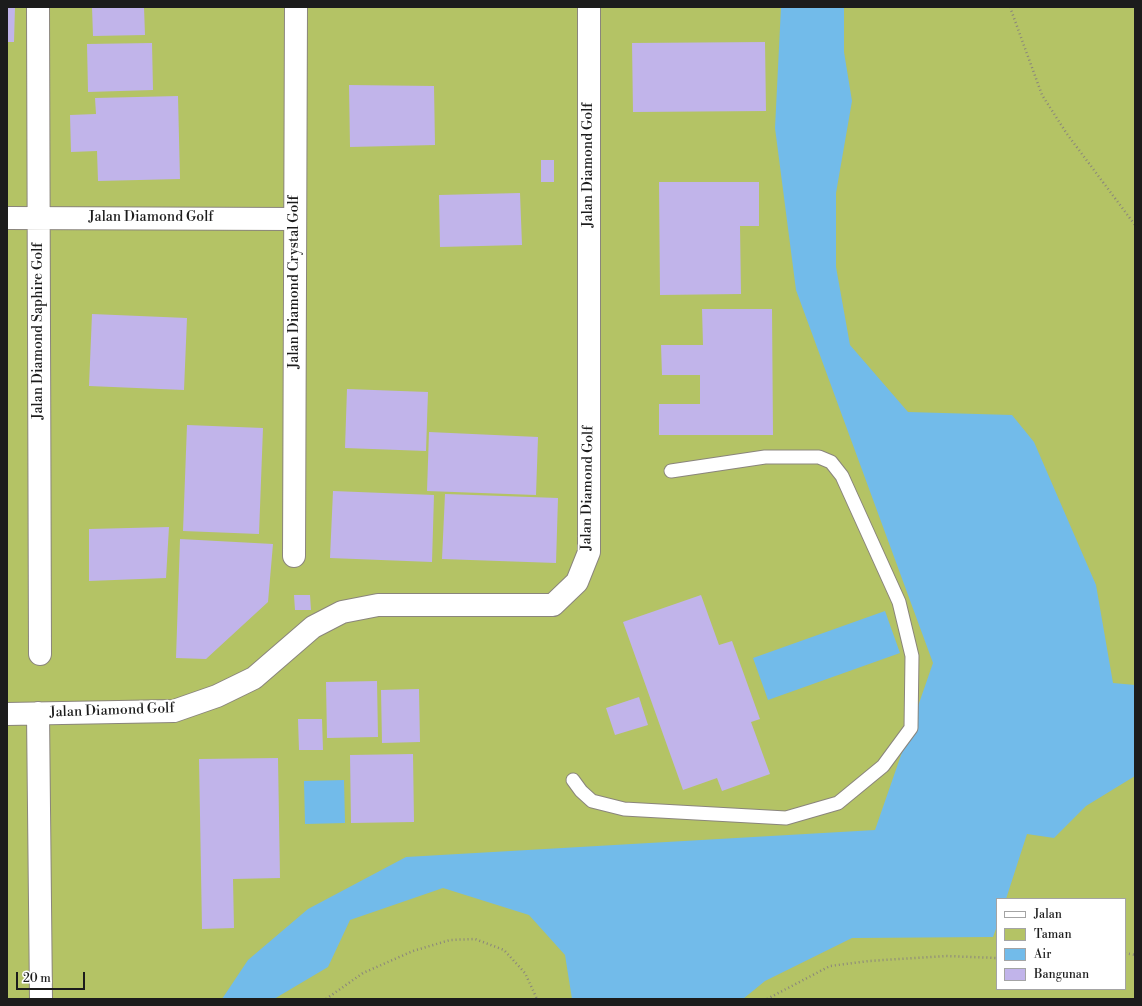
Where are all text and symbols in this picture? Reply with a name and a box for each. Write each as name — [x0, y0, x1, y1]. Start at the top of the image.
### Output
street label: Jalan Diamond Golf — [581, 103, 597, 227]
street label: Jalan Diamond Crystal Golf — [287, 195, 303, 369]
street label: Jalan Diamond Golf — [89, 210, 213, 226]
street label: Jalan Diamond Saphire Golf — [31, 243, 47, 419]
street label: Jalan Diamond Golf — [579, 425, 597, 551]
street label: Jalan Diamond Golf — [49, 700, 175, 722]
legend — [996, 898, 1126, 990]
text: Jalan — [1034, 907, 1062, 922]
text: Taman — [1034, 927, 1072, 942]
text: Air — [1034, 947, 1051, 962]
scale bar — [18, 964, 87, 990]
text: Bangunan — [1034, 967, 1089, 982]
text: 20 m — [23, 971, 51, 986]

